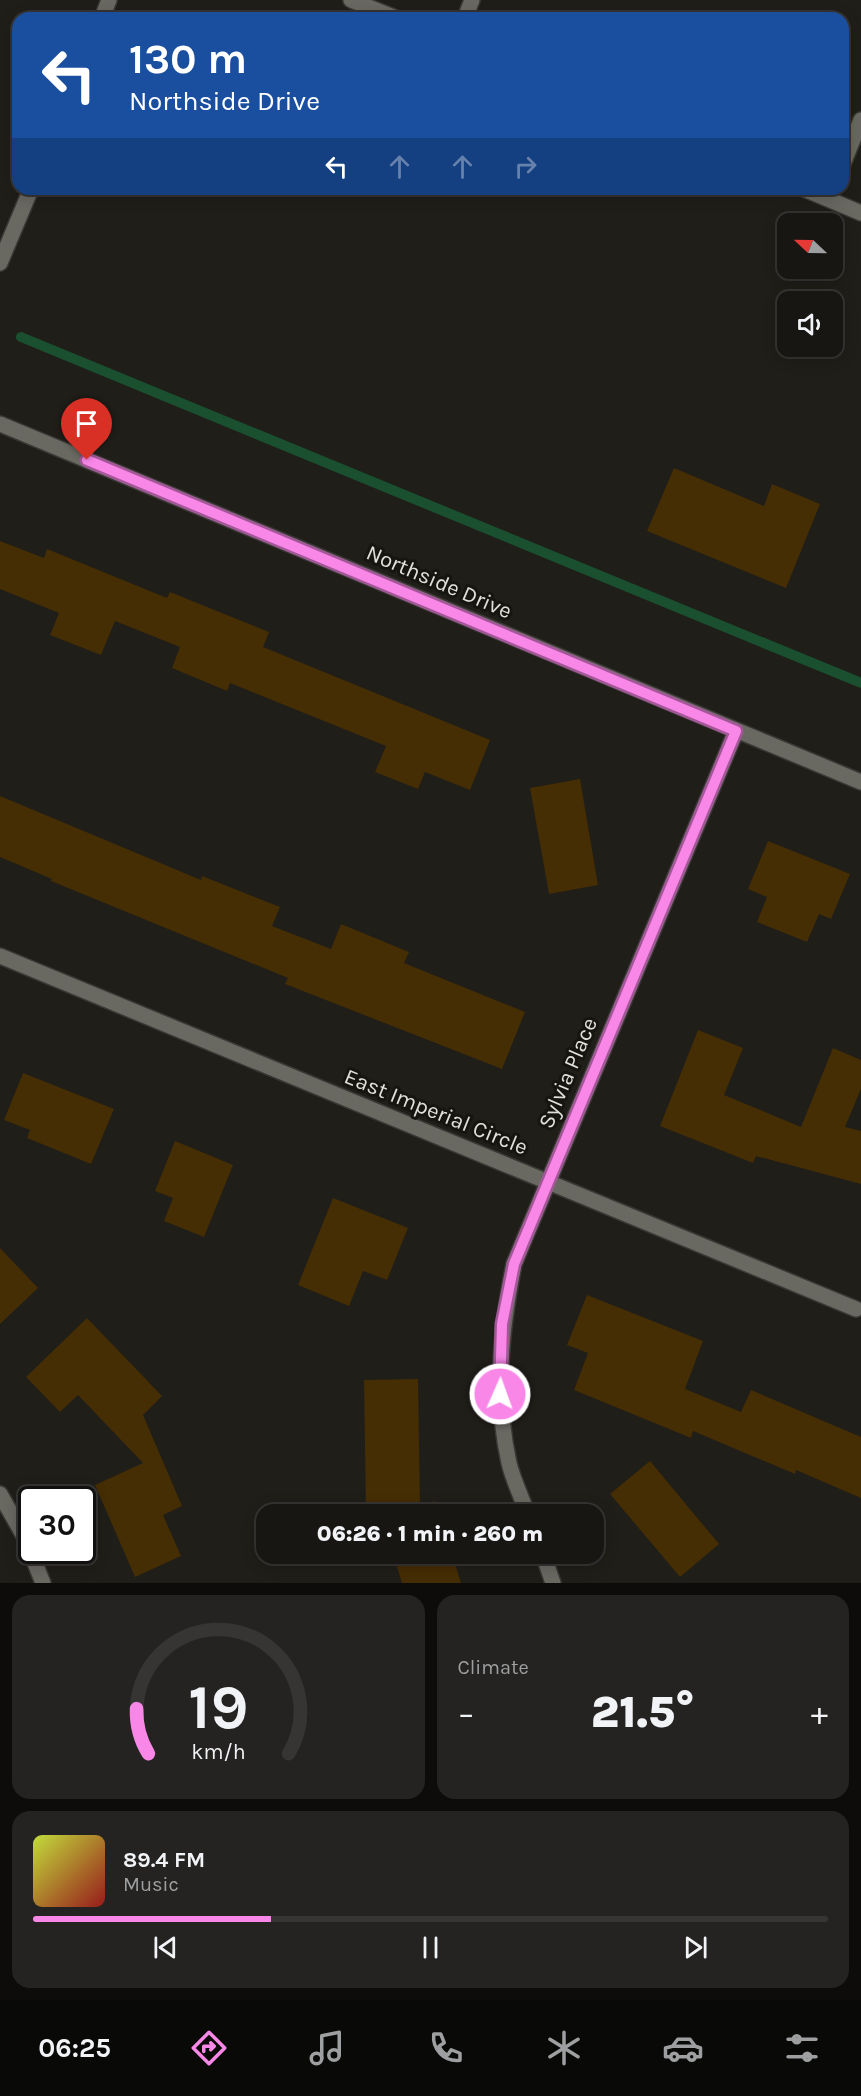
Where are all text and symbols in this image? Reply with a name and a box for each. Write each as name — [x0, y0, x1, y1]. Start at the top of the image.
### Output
text: 130 m — [129, 34, 247, 84]
icon: left — [30, 36, 108, 114]
text: Northside Drive — [129, 85, 320, 117]
icon: left — [320, 150, 353, 183]
icon: ahead — [383, 150, 416, 183]
icon: ahead — [446, 150, 479, 183]
icon: right — [509, 150, 542, 183]
north arrow — [777, 213, 843, 279]
map controls — [777, 213, 843, 357]
button: sound — [777, 291, 843, 357]
pin — [61, 398, 112, 460]
icon: arrive — [70, 407, 103, 440]
street label: Northside Drive — [362, 540, 516, 624]
street label: Sylvia Place — [533, 1014, 603, 1132]
street label: East Imperial Circle — [341, 1063, 531, 1161]
position arrow — [468, 1362, 532, 1426]
speed limit sign: 30 — [18, 1486, 96, 1564]
text: 06:26 · 1 min · 260 m — [317, 1521, 543, 1547]
text: Climate — [458, 1656, 529, 1679]
text: 19 — [188, 1671, 248, 1744]
text: 21.5° — [591, 1686, 695, 1738]
text: − — [458, 1694, 475, 1732]
text: + — [811, 1694, 828, 1732]
text: km/h — [191, 1739, 245, 1764]
text: 89.4 FM — [123, 1847, 205, 1873]
text: Music — [123, 1873, 179, 1896]
icon: previous — [149, 1931, 182, 1964]
icon: pause — [414, 1931, 447, 1964]
icon: next — [679, 1931, 712, 1964]
icon: directions — [188, 2027, 230, 2069]
icon: music — [306, 2027, 348, 2069]
icon: phone — [425, 2027, 467, 2069]
icon: climate — [543, 2027, 585, 2069]
icon: car — [662, 2027, 704, 2069]
icon: filters — [781, 2027, 823, 2069]
text: 06:25 — [38, 2032, 111, 2064]

